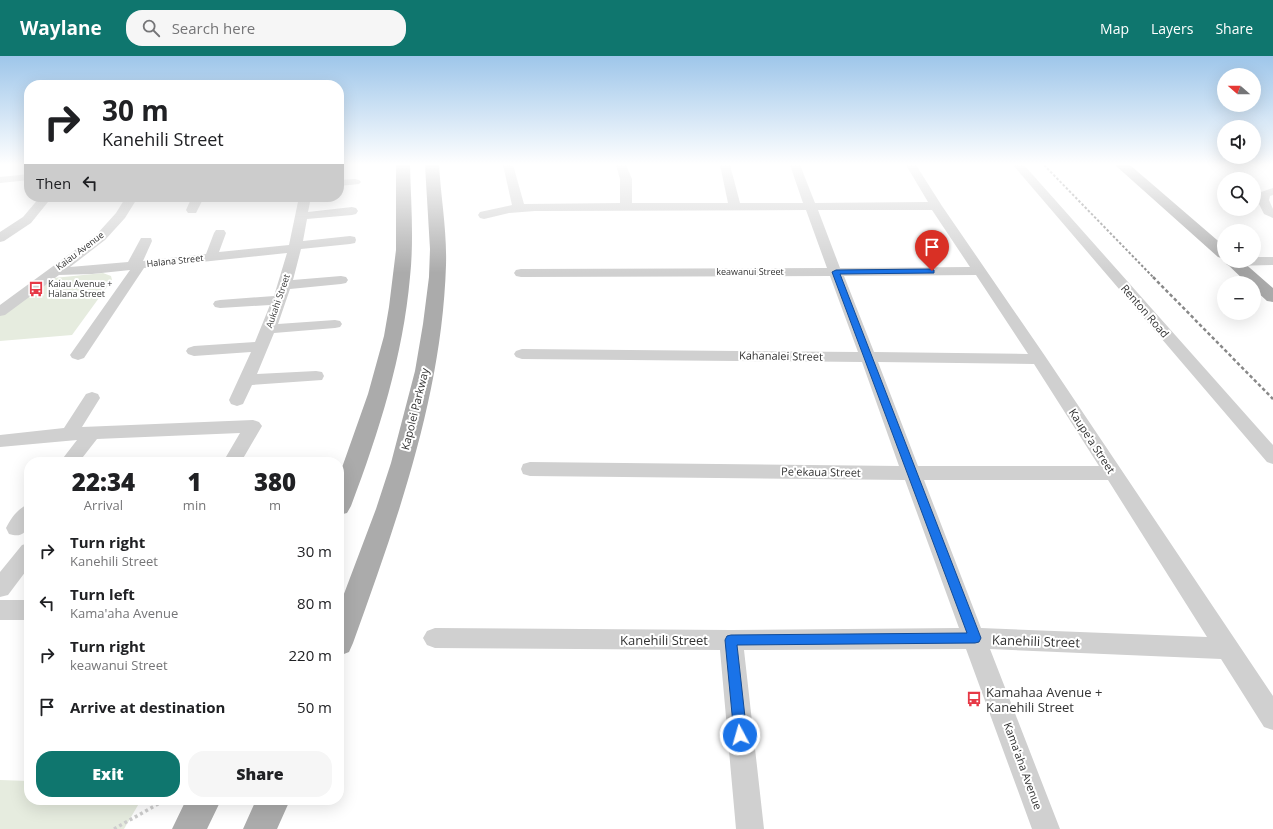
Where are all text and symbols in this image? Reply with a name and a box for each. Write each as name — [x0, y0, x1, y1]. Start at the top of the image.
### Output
search box — [126, 10, 406, 46]
text: Waylane — [20, 15, 102, 41]
icon: search — [140, 17, 162, 39]
text: Search here — [172, 18, 255, 38]
text: Map — [1100, 19, 1129, 38]
text: Layers — [1151, 19, 1193, 38]
text: Share — [1215, 19, 1253, 38]
north arrow — [1217, 68, 1261, 112]
map controls — [1217, 68, 1261, 320]
text: 30 m — [102, 91, 169, 129]
icon: right — [36, 96, 88, 148]
button: sound — [1217, 120, 1261, 164]
text: Kanehili Street — [102, 127, 224, 151]
icon: left — [79, 172, 101, 194]
button: search — [1217, 172, 1261, 216]
text: Then — [36, 173, 71, 193]
button: + — [1217, 224, 1261, 268]
street label: Kaiau Avenue — [53, 228, 106, 273]
pin — [915, 230, 949, 271]
icon: arrive — [921, 236, 943, 258]
street label: Halana Street — [146, 251, 204, 270]
street label: keawanui Street — [716, 265, 784, 278]
street label: Aukahi Street — [262, 272, 293, 330]
button: − — [1217, 276, 1261, 320]
place label: Kaiau Avenue + Halana Street — [48, 277, 112, 300]
bus stop icon: Kaiau Avenue + Halana Street — [27, 280, 45, 298]
street label: Renton Road — [1118, 281, 1173, 341]
street label: Kahanalei Street — [739, 347, 823, 364]
street label: Kapolei Parkway — [397, 366, 432, 451]
street label: Kaupe'a Street — [1066, 405, 1119, 476]
street label: Pe'ekaua Street — [781, 463, 861, 480]
text: 22:34 — [72, 465, 135, 498]
text: 1 — [187, 465, 202, 498]
text: 380 — [254, 465, 296, 498]
text: Arrival — [84, 496, 123, 514]
text: min — [183, 496, 206, 514]
text: m — [269, 496, 281, 514]
text: Turn right — [70, 532, 145, 552]
icon: right — [36, 540, 58, 562]
text: 30 m — [297, 541, 332, 561]
text: Kanehili Street — [70, 552, 158, 570]
text: Turn left — [70, 584, 135, 604]
icon: left — [36, 592, 58, 614]
text: 80 m — [297, 593, 332, 613]
text: Kama'aha Avenue — [70, 604, 178, 622]
street label: Kanehili Street — [992, 630, 1081, 652]
street label: Kanehili Street — [620, 631, 708, 649]
text: Turn right — [70, 636, 145, 656]
icon: right — [36, 644, 58, 666]
text: 220 m — [288, 645, 332, 665]
text: keawanui Street — [70, 656, 168, 674]
place label: Kamahaa Avenue + Kanehili Street — [986, 683, 1102, 716]
bus stop icon: Kamahaa Avenue + Kanehili Street — [965, 690, 983, 708]
icon: arrive — [36, 696, 58, 718]
text: Arrive at destination — [70, 697, 225, 717]
text: 50 m — [297, 697, 332, 717]
position arrow — [719, 714, 761, 756]
street label: Kama'aha Avenue — [1001, 720, 1046, 811]
button: Exit — [36, 751, 180, 797]
button: Share — [188, 751, 332, 797]

